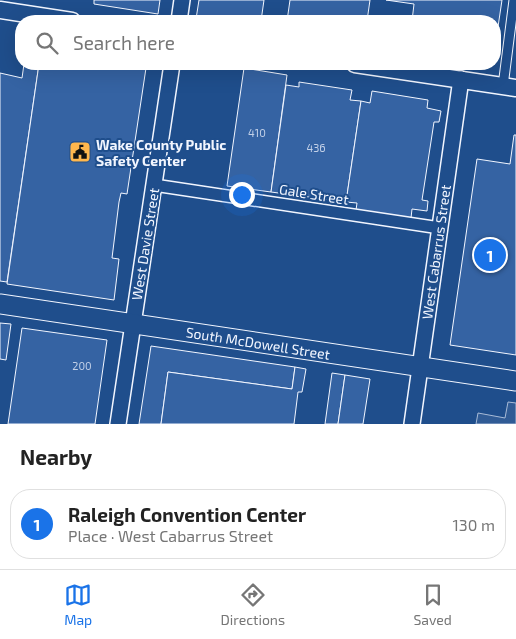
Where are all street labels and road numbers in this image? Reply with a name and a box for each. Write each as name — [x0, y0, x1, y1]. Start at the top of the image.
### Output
street label: Gale Street — [278, 180, 350, 208]
street label: West Cabarrus Street — [418, 184, 454, 320]
street label: West Davie Street — [128, 187, 162, 301]
street label: South McDowell Street — [185, 323, 331, 363]

